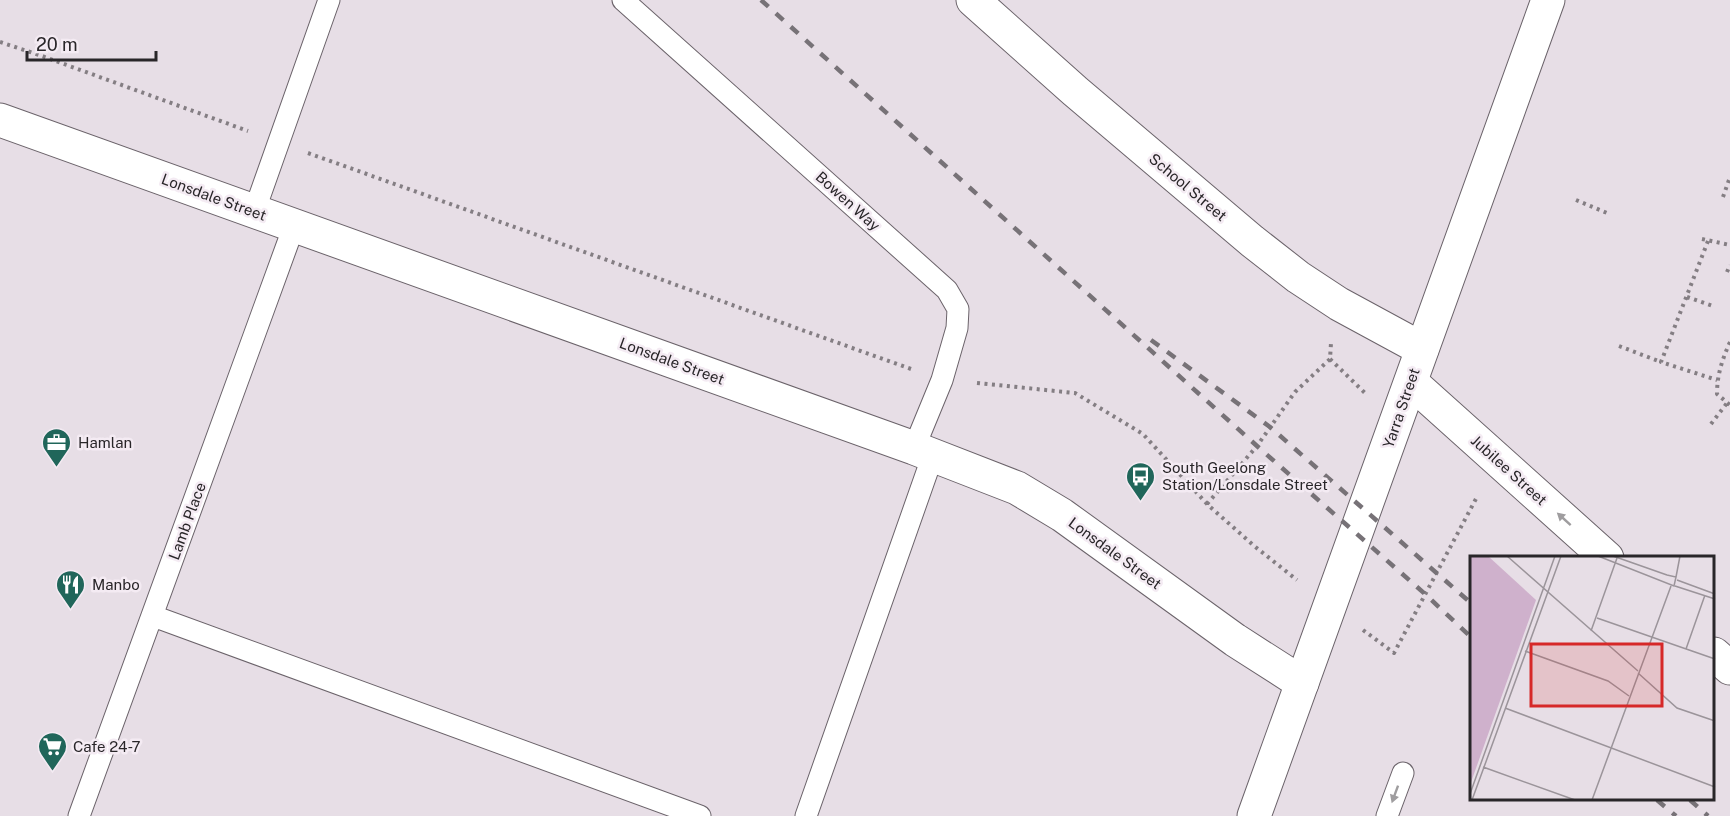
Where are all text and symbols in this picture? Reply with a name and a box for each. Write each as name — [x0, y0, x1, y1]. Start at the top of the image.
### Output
scale bar — [27, 24, 156, 62]
text: 20 m — [36, 34, 78, 55]
street label: School Street — [1146, 150, 1230, 224]
street label: Bowen Way — [813, 168, 883, 234]
street label: Lonsdale Street — [159, 170, 269, 224]
street label: Lonsdale Street — [617, 334, 727, 388]
street label: Yarra Street — [1379, 366, 1423, 450]
office icon: Hamlan — [41, 426, 73, 468]
street label: Jubilee Street — [1468, 432, 1550, 509]
place label: Hamlan — [78, 434, 132, 451]
place label: South Geelong Station/Lonsdale Street — [1162, 459, 1328, 493]
bus stop icon: South Geelong Station/Lonsdale Street — [1125, 460, 1157, 502]
street label: Lamb Place — [165, 480, 209, 562]
one-way arrow — [1557, 513, 1572, 526]
street label: Lonsdale Street — [1065, 514, 1165, 592]
inset map — [1470, 556, 1715, 801]
restaurant icon: Manbo — [55, 568, 87, 610]
place label: Manbo — [92, 576, 140, 593]
supermarket icon: Cafe 24-7 — [36, 730, 68, 772]
place label: Cafe 24-7 — [73, 738, 140, 755]
one-way arrow — [1389, 785, 1399, 803]

